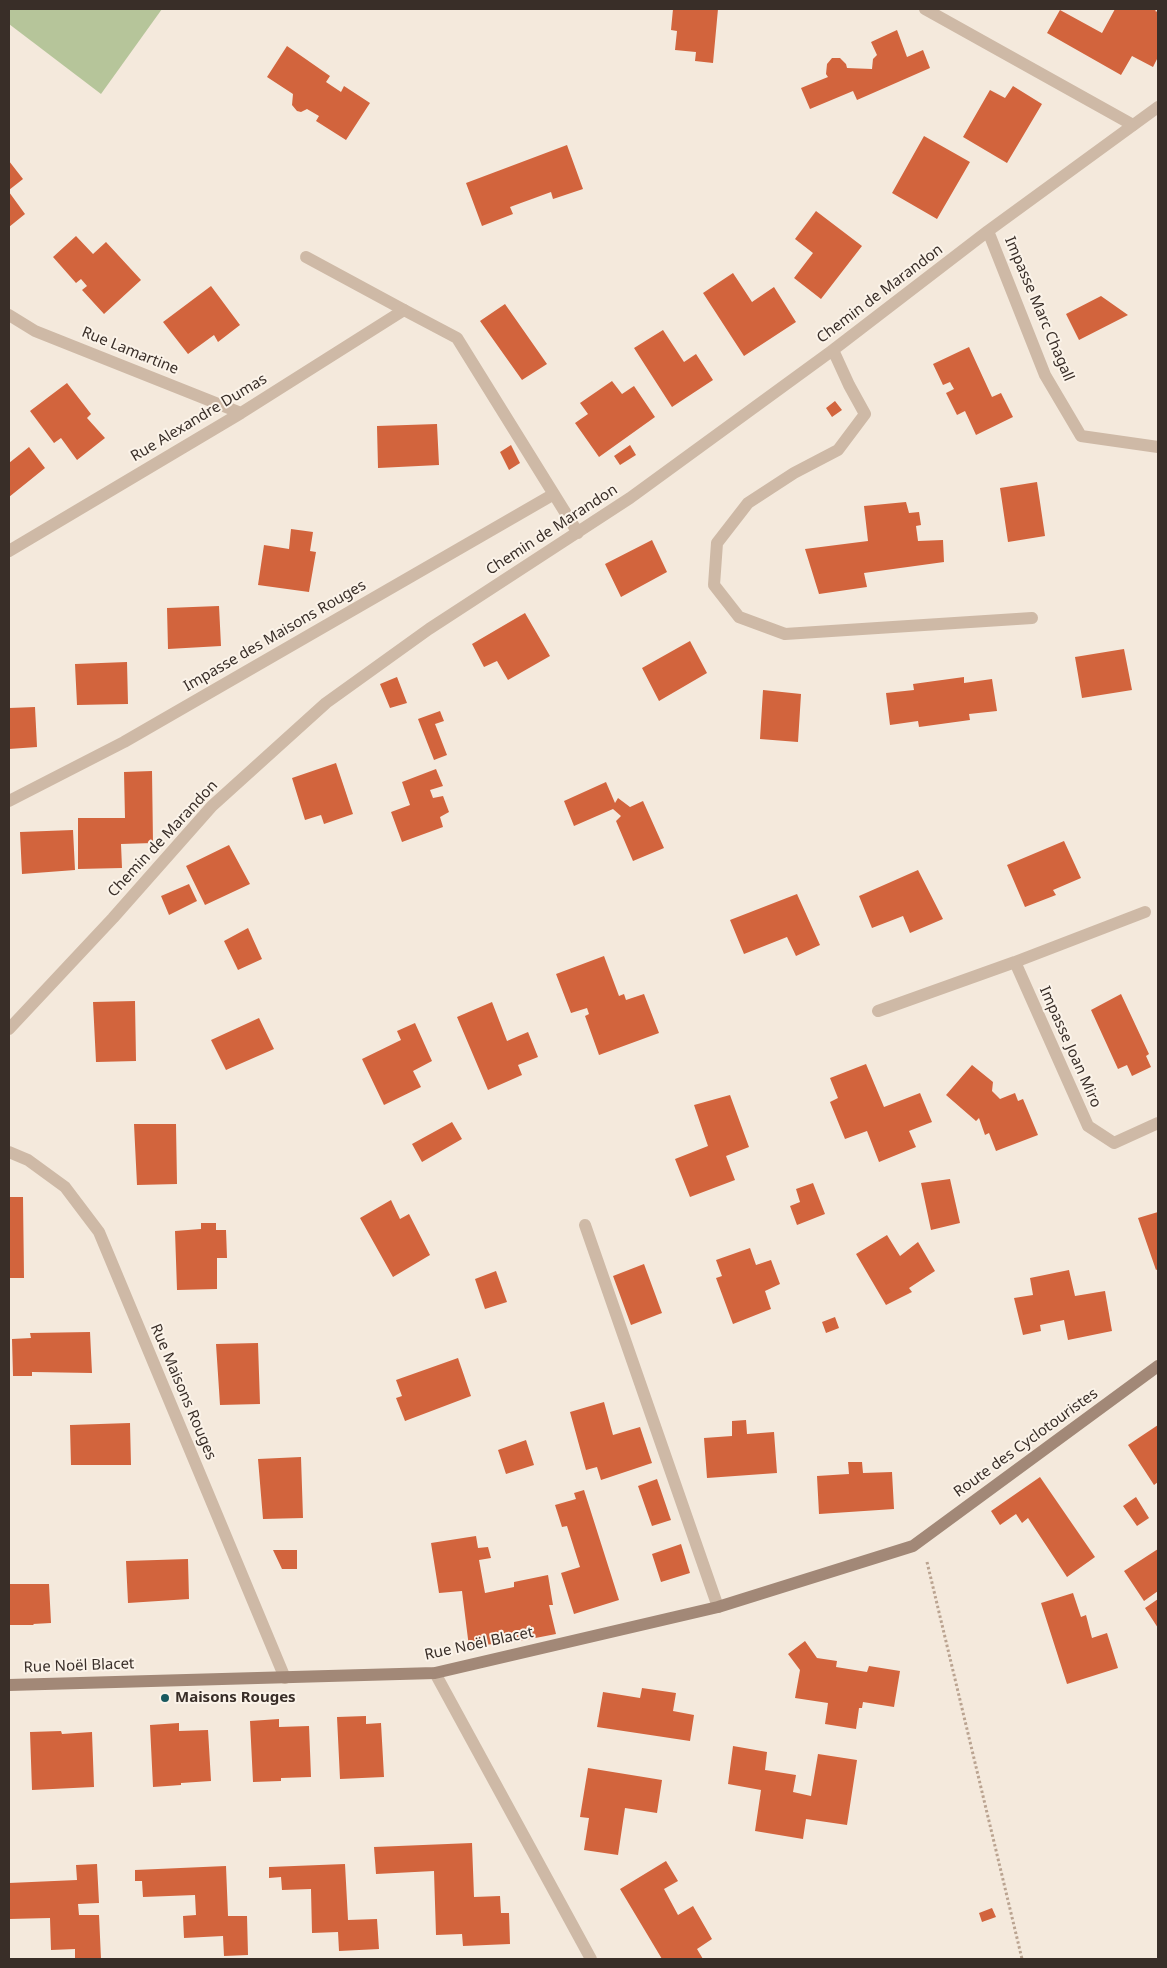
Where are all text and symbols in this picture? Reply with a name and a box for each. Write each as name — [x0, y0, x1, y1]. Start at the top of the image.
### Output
street label: Impasse Marc Chagall — [1000, 234, 1078, 384]
street label: Chemin de Marandon — [813, 241, 947, 347]
street label: Rue Lamartine — [79, 323, 181, 379]
street label: Rue Alexandre Dumas — [128, 370, 270, 466]
street label: Chemin de Marandon — [483, 481, 621, 579]
street label: Impasse des Maisons Rouges — [181, 576, 369, 696]
street label: Chemin de Marandon — [104, 777, 222, 901]
street label: Impasse Joan Miro — [1035, 984, 1105, 1110]
street label: Rue Maisons Rouges — [146, 1321, 220, 1463]
street label: Route des Cyclotouristes — [951, 1385, 1101, 1501]
street label: Rue Noël Blacet — [423, 1624, 535, 1664]
street label: Rue Noël Blacet — [23, 1655, 135, 1677]
place label: Maisons Rouges — [175, 1689, 296, 1707]
marker: Maisons Rouges — [159, 1692, 171, 1704]

